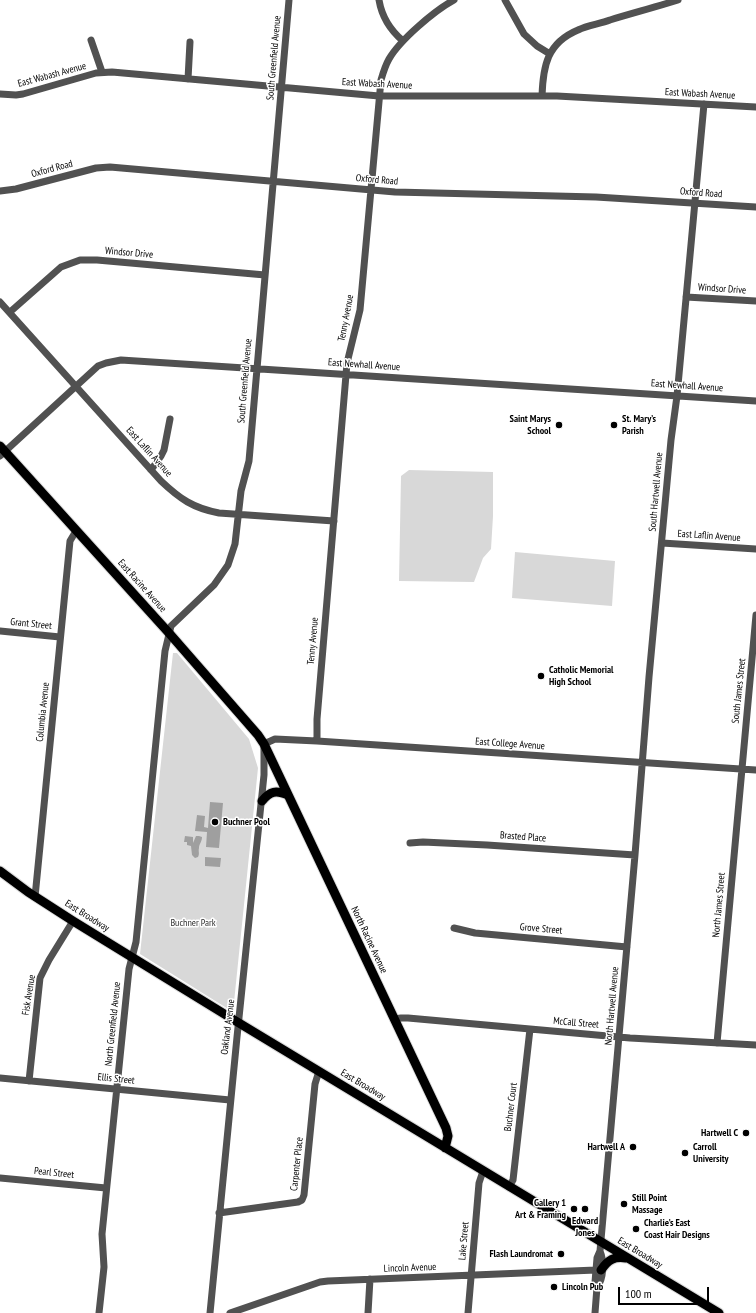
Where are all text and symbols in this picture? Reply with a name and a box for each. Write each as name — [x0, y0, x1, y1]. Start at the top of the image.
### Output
street label: South Greenfield Avenue — [264, 15, 284, 101]
street label: East Wabash Avenue — [16, 60, 88, 90]
street label: East Wabash Avenue — [342, 76, 412, 92]
street label: East Wabash Avenue — [665, 86, 735, 102]
street label: Oxford Road — [30, 158, 74, 180]
street label: Oxford Road — [355, 172, 399, 188]
street label: Oxford Road — [679, 186, 723, 200]
street label: Windsor Drive — [104, 245, 154, 261]
street label: Windsor Drive — [697, 281, 747, 297]
street label: Tenny Avenue — [336, 294, 356, 342]
street label: South Greenfield Avenue — [235, 338, 255, 424]
street label: East Newhall Avenue — [327, 356, 401, 374]
street label: East Newhall Avenue — [650, 377, 724, 395]
place label: Saint Marys School — [510, 413, 551, 436]
place label: St. Mary’s Parish — [622, 413, 656, 436]
marker: Saint Marys School — [554, 420, 564, 430]
marker: St. Mary’s Parish — [609, 420, 619, 430]
street label: East Laflin Avenue — [123, 424, 175, 480]
street label: South Hartwell Avenue — [647, 452, 665, 532]
street label: East Laflin Avenue — [677, 528, 741, 544]
street label: East Racine Avenue — [115, 557, 169, 615]
street label: Grant Street — [10, 616, 52, 632]
street label: Tenny Avenue — [305, 617, 321, 665]
street label: South James Street — [730, 658, 748, 724]
place label: Catholic Memorial High School — [549, 664, 613, 688]
marker: Catholic Memorial High School — [536, 671, 546, 681]
street label: Columbia Avenue — [34, 682, 52, 742]
street label: East College Avenue — [475, 736, 545, 752]
place label: Buchner Pool — [223, 816, 270, 828]
marker: Buchner Pool — [210, 817, 220, 827]
street label: Brasted Place — [499, 829, 547, 845]
street label: North James Street — [710, 872, 728, 938]
street label: East Broadway — [62, 898, 112, 934]
street label: North Racine Avenue — [348, 905, 390, 975]
park label: Buchner Park — [170, 917, 216, 929]
street label: Grove Street — [519, 921, 563, 937]
street label: North Hartwell Avenue — [603, 966, 621, 1046]
street label: Fisk Avenue — [20, 974, 38, 1016]
street label: North Greenfield Avenue — [103, 981, 123, 1067]
street label: Oakland Avenue — [219, 999, 237, 1055]
street label: McCall Street — [553, 1015, 599, 1031]
street label: East Broadway — [338, 1067, 388, 1103]
street label: Ellis Street — [97, 1071, 135, 1087]
street label: Buchner Court — [502, 1082, 520, 1132]
place label: Hartwell C — [701, 1127, 738, 1139]
marker: Hartwell C — [741, 1128, 751, 1138]
street label: Carpenter Place — [288, 1136, 306, 1192]
place label: Hartwell A — [588, 1141, 625, 1153]
place label: Carroll University — [693, 1141, 728, 1164]
marker: Hartwell A — [628, 1142, 638, 1152]
marker: Carroll University — [680, 1148, 690, 1158]
street label: Pearl Street — [33, 1165, 75, 1181]
place label: Still Point Massage — [632, 1192, 667, 1216]
place label: Gallery 1 Art & Framing — [515, 1197, 566, 1220]
marker: Still Point Massage — [619, 1199, 629, 1209]
marker: Gallery 1 Art & Framing — [569, 1204, 579, 1214]
marker: Edward Jones — [580, 1204, 590, 1214]
place label: Edward Jones — [572, 1215, 598, 1238]
place label: Charlie’s East Coast Hair Designs — [644, 1217, 710, 1240]
street label: Lake Street — [456, 1221, 472, 1261]
marker: Charlie’s East Coast Hair Designs — [631, 1224, 641, 1234]
street label: East Broadway — [615, 1235, 665, 1271]
place label: Flash Laundromat — [489, 1248, 553, 1260]
marker: Flash Laundromat — [556, 1249, 566, 1259]
street label: Lincoln Avenue — [384, 1261, 436, 1275]
scale bar — [620, 1279, 711, 1305]
place label: Lincoln Pub — [562, 1281, 603, 1293]
marker: Lincoln Pub — [549, 1282, 559, 1292]
text: 100 m — [625, 1286, 652, 1301]

